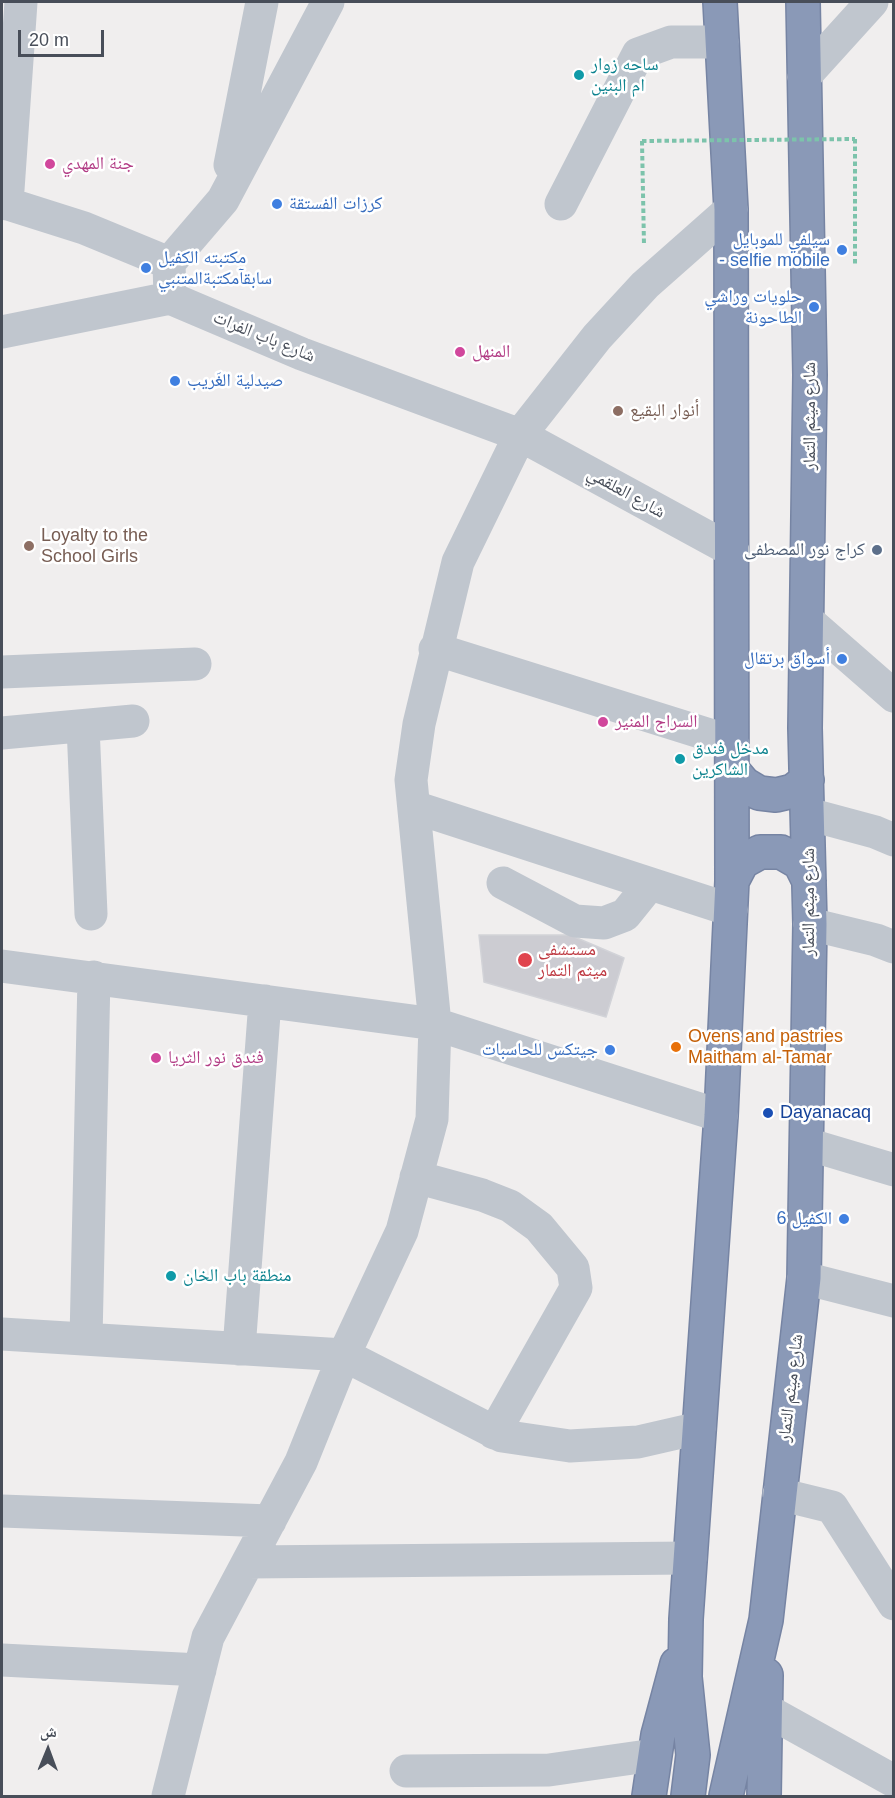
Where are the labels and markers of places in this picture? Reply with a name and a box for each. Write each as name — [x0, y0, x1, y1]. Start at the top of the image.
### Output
place label: ساحه زوار ام البنين — [591, 54, 659, 97]
marker: ساحه زوار ام البنين — [572, 68, 586, 82]
place label: جنة المهدي — [62, 153, 134, 175]
marker: جنة المهدي — [43, 157, 57, 171]
place label: كرزات الفستقة — [289, 193, 382, 215]
marker: كرزات الفستقة — [270, 197, 284, 211]
place label: سيلفي للموبايل - selfie mobile — [719, 229, 830, 272]
marker: سيلفي للموبايل - selfie mobile — [835, 243, 849, 257]
place label: مكتبته الكفيل سابقآمكتبةالمتنبي — [158, 247, 272, 290]
marker: مكتبته الكفيل سابقآمكتبةالمتنبي — [139, 261, 153, 275]
place label: حلويات وراشي الطاحونة — [704, 286, 802, 328]
marker: حلويات وراشي الطاحونة — [807, 300, 821, 314]
place label: المنهل — [472, 341, 510, 363]
marker: المنهل — [453, 345, 467, 359]
place label: صيدلية الغَريب — [187, 370, 283, 392]
marker: صيدلية الغَريب — [168, 374, 182, 388]
place label: أنوار البقيع — [630, 400, 699, 422]
marker: أنوار البقيع — [611, 404, 625, 418]
place label: Loyalty to the School Girls — [41, 525, 148, 568]
marker: Loyalty to the School Girls — [22, 539, 36, 553]
place label: كراج نور المصطفى — [744, 539, 865, 561]
marker: كراج نور المصطفى — [870, 543, 884, 557]
place label: أسواق برتقال — [744, 648, 830, 670]
marker: أسواق برتقال — [835, 652, 849, 666]
place label: السراج المنير — [615, 711, 698, 733]
marker: السراج المنير — [596, 715, 610, 729]
place label: مدخل فندق الشاكرين — [692, 738, 769, 780]
marker: مدخل فندق الشاكرين — [673, 752, 687, 766]
place label: مستشفى ميثم التمار — [538, 939, 607, 982]
marker: مستشفى ميثم التمار — [516, 951, 534, 969]
place label: Ovens and pastries Maitham al-Tamar — [688, 1026, 843, 1068]
place label: جيتكس للحاسبات — [482, 1039, 598, 1061]
marker: Ovens and pastries Maitham al-Tamar — [669, 1040, 683, 1054]
marker: جيتكس للحاسبات — [603, 1043, 617, 1057]
place label: فندق نور الثريا — [168, 1047, 264, 1069]
marker: فندق نور الثريا — [149, 1051, 163, 1065]
place label: Dayanacaq — [780, 1102, 871, 1124]
marker: Dayanacaq — [761, 1106, 775, 1120]
place label: الكفيل 6 — [777, 1208, 832, 1230]
marker: الكفيل 6 — [837, 1212, 851, 1226]
place label: منطقة باب الخان — [183, 1265, 291, 1287]
marker: منطقة باب الخان — [164, 1269, 178, 1283]

